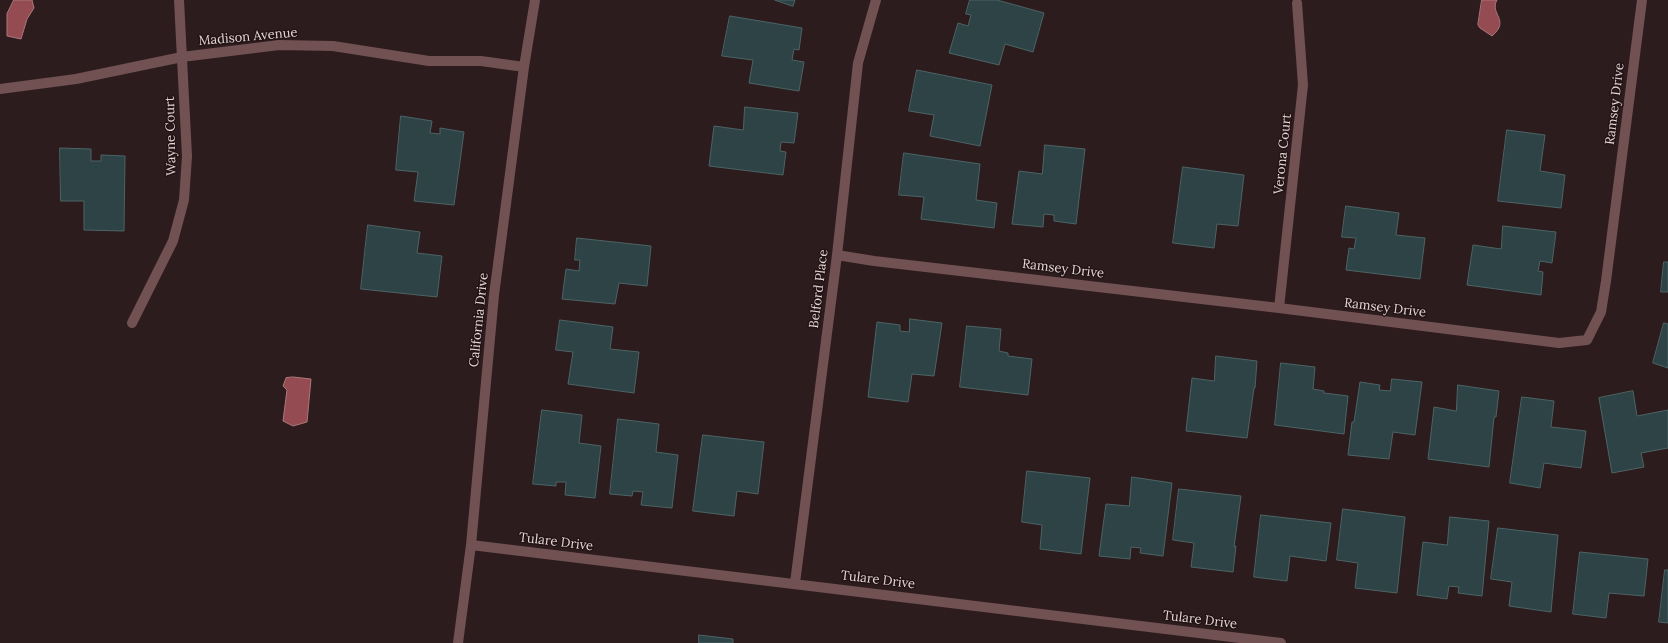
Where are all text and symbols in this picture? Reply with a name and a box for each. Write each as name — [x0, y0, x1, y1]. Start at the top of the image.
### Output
street label: Madison Avenue — [198, 25, 298, 49]
street label: Ramsey Drive — [1602, 62, 1628, 146]
street label: Wayne Court — [163, 96, 179, 176]
street label: Verona Court — [1271, 113, 1295, 195]
street label: Belford Place — [806, 249, 832, 329]
street label: Ramsey Drive — [1021, 256, 1105, 282]
street label: California Drive — [466, 272, 492, 368]
street label: Ramsey Drive — [1343, 295, 1427, 321]
street label: Tulare Drive — [518, 530, 594, 554]
street label: Tulare Drive — [840, 568, 916, 592]
street label: Tulare Drive — [1162, 608, 1238, 632]

